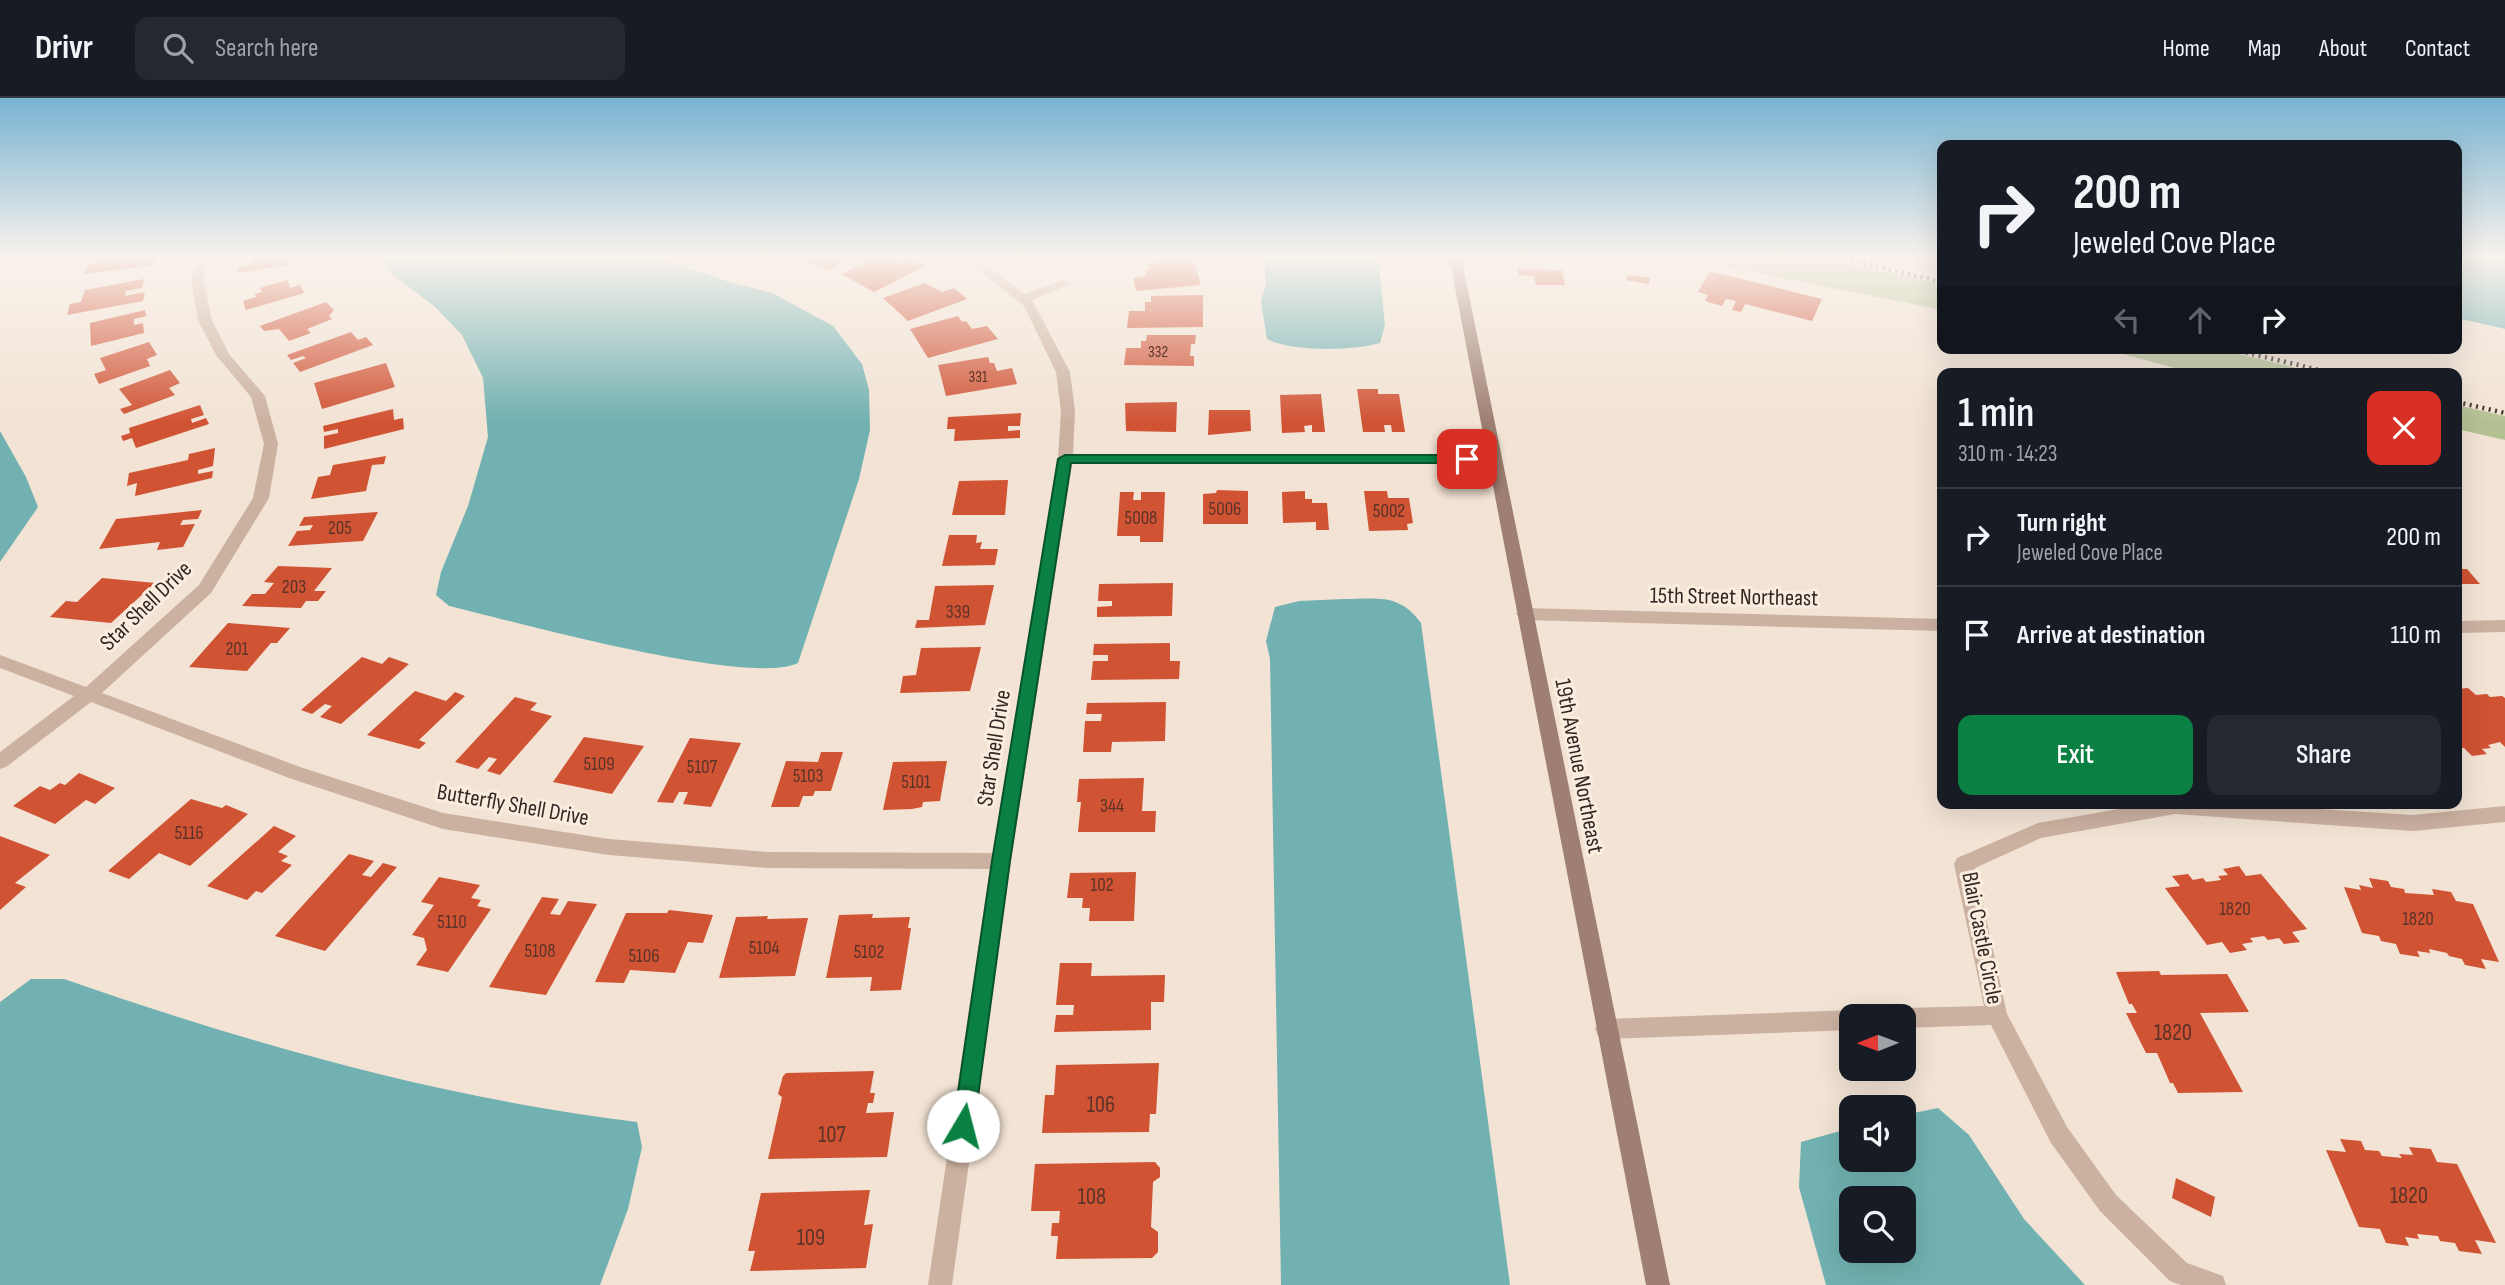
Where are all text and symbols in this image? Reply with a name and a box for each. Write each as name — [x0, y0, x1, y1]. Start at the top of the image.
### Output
search box — [135, 17, 625, 80]
text: Drivr — [35, 28, 93, 68]
icon: search — [159, 29, 197, 67]
text: Search here — [215, 33, 318, 64]
text: Home — [2162, 34, 2210, 63]
text: Map — [2248, 34, 2281, 63]
text: About — [2319, 34, 2367, 63]
text: Contact — [2405, 34, 2470, 63]
text: 200 m — [2073, 164, 2181, 223]
icon: right — [1958, 168, 2049, 259]
text: Jeweled Cove Place — [2073, 224, 2276, 263]
icon: left — [2108, 301, 2146, 339]
icon: ahead — [2181, 301, 2219, 339]
icon: right — [2254, 301, 2292, 339]
house number: 332 — [1148, 343, 1168, 362]
house number: 331 — [968, 368, 988, 387]
text: 1 min — [1958, 388, 2034, 439]
button: close — [2367, 391, 2441, 465]
pin — [1437, 429, 1497, 489]
icon: arrive — [1448, 440, 1486, 478]
text: 310 m · 14:23 — [1958, 440, 2057, 468]
house number: 5006 — [1209, 498, 1241, 521]
house number: 5002 — [1373, 500, 1405, 523]
house number: 5008 — [1125, 507, 1157, 530]
text: Turn right — [2017, 508, 2106, 539]
house number: 205 — [328, 517, 352, 540]
icon: right — [1958, 518, 1996, 556]
text: 200 m — [2386, 522, 2441, 553]
text: Jeweled Cove Place — [2017, 539, 2163, 567]
street label: Star Shell Drive — [94, 555, 198, 657]
house number: 203 — [282, 576, 306, 599]
street label: 15th Street Northeast — [1650, 582, 1818, 612]
house number: 339 — [946, 601, 970, 624]
icon: arrive — [1958, 616, 1996, 654]
text: Arrive at destination — [2017, 620, 2205, 651]
text: 110 m — [2390, 620, 2441, 651]
house number: 201 — [226, 638, 249, 661]
street label: 19th Avenue Northeast — [1548, 676, 1610, 856]
street label: Star Shell Drive — [971, 688, 1017, 808]
button: Exit — [1958, 715, 2193, 795]
button: Share — [2207, 715, 2441, 795]
house number: 5109 — [583, 753, 615, 776]
house number: 5107 — [687, 756, 718, 779]
house number: 5103 — [793, 765, 823, 788]
house number: 5101 — [901, 771, 931, 794]
street label: Butterfly Shell Drive — [435, 778, 591, 832]
house number: 344 — [1100, 795, 1124, 818]
house number: 5116 — [174, 822, 204, 845]
street label: Blair Castle Circle — [1955, 869, 2009, 1007]
house number: 102 — [1091, 874, 1113, 897]
house number: 1820 — [2219, 898, 2251, 921]
house number: 1820 — [2402, 908, 2434, 931]
house number: 5110 — [437, 911, 467, 934]
house number: 5104 — [749, 937, 779, 960]
house number: 5108 — [524, 940, 556, 963]
house number: 5102 — [854, 941, 884, 964]
house number: 5106 — [628, 945, 660, 968]
north arrow — [1839, 1004, 1916, 1082]
map controls — [1839, 1004, 1916, 1263]
house number: 1820 — [2154, 1019, 2192, 1047]
position arrow — [926, 1089, 1000, 1163]
house number: 106 — [1087, 1091, 1115, 1119]
button: sound — [1839, 1095, 1916, 1172]
house number: 107 — [818, 1121, 846, 1149]
house number: 1820 — [2390, 1182, 2428, 1210]
house number: 108 — [1078, 1183, 1106, 1211]
button: search — [1839, 1186, 1916, 1263]
house number: 109 — [797, 1224, 825, 1252]

